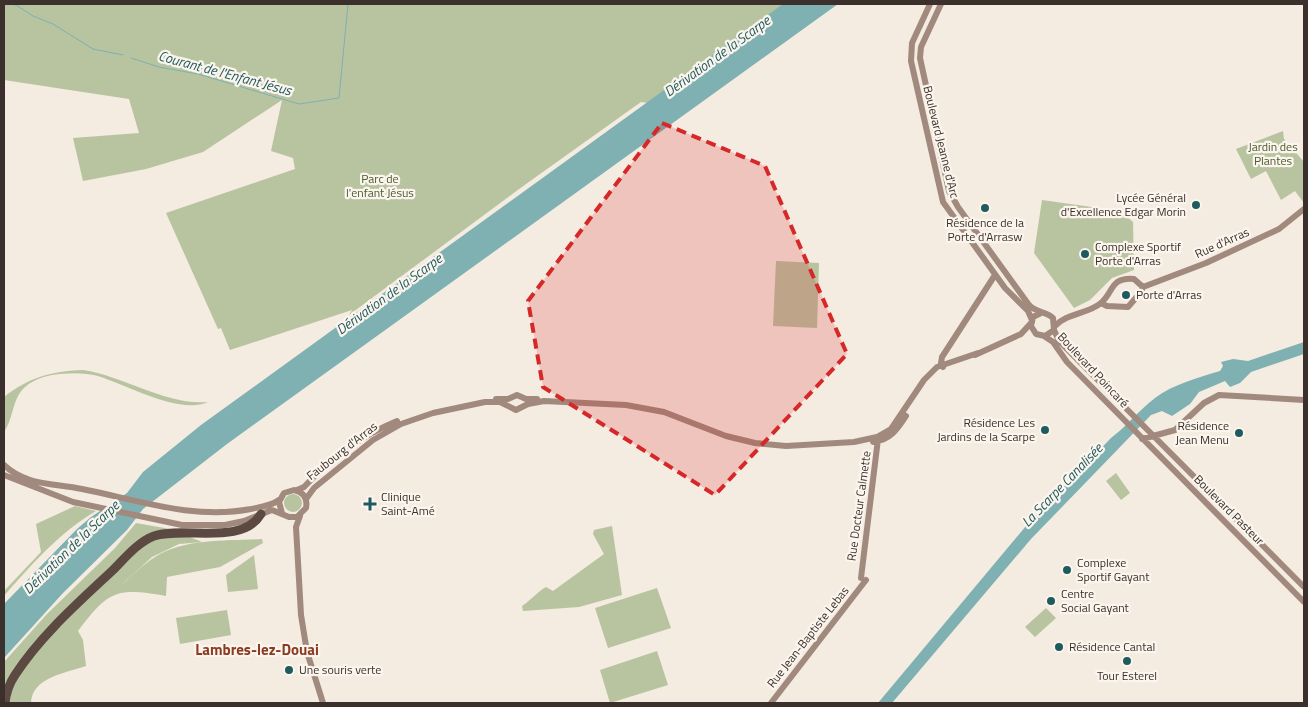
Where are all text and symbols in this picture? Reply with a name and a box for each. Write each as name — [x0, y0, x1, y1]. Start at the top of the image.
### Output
water label: Dérivation de la Scarpe — [659, 9, 775, 101]
water label: Courant de l'Enfant Jésus — [156, 45, 295, 101]
street label: Boulevard Jeanne d'Arc — [918, 84, 965, 200]
park label: Jardin des Plantes — [1248, 137, 1298, 170]
park label: Parc de l'enfant Jésus — [346, 169, 414, 202]
place label: Lycée Général d'Excellence Edgar Morin — [1061, 188, 1186, 221]
marker: Lycée Général d'Excellence Edgar Morin — [1190, 199, 1202, 211]
marker: Résidence de la Porte d'Arrasw — [979, 202, 991, 214]
place label: Résidence de la Porte d'Arrasw — [946, 213, 1024, 246]
street label: Rue d'Arras — [1192, 222, 1252, 263]
place label: Complexe Sportif Porte d'Arras — [1095, 237, 1181, 270]
water label: Dérivation de la Scarpe — [331, 247, 447, 339]
marker: Complexe Sportif Porte d'Arras — [1079, 248, 1091, 260]
place label: Porte d'Arras — [1136, 285, 1202, 304]
marker: Porte d'Arras — [1120, 289, 1132, 301]
street label: Boulevard Poincaré — [1053, 328, 1134, 412]
place label: Résidence Les Jardins de la Scarpe — [937, 413, 1035, 446]
place label: Résidence Jean Menu — [1176, 416, 1229, 449]
street label: Faubourg d'Arras — [302, 417, 382, 484]
marker: Résidence Les Jardins de la Scarpe — [1039, 424, 1051, 436]
marker: Résidence Jean Menu — [1233, 427, 1245, 439]
water label: La Scarpe Canalisée — [1016, 437, 1108, 531]
street label: Rue Docteur Calmette — [841, 450, 876, 562]
street label: Boulevard Pasteur — [1190, 470, 1269, 549]
place label: Clinique Saint-Amé — [381, 487, 435, 520]
water label: Dérivation de la Scarpe — [18, 494, 125, 598]
marker: Clinique Saint-Amé — [363, 497, 377, 511]
place label: Complexe Sportif Gayant — [1077, 553, 1150, 586]
marker: Complexe Sportif Gayant — [1061, 564, 1073, 576]
street label: Rue Jean-Baptiste Lebas — [762, 582, 854, 692]
place label: Centre Social Gayant — [1061, 584, 1130, 617]
marker: Centre Social Gayant — [1045, 595, 1057, 607]
place label: Résidence Cantal — [1069, 637, 1155, 656]
district label: Lambres-lez-Douai — [195, 638, 319, 661]
marker: Résidence Cantal — [1053, 641, 1065, 653]
marker: Tour Esterel — [1121, 655, 1133, 667]
place label: Une souris verte — [299, 660, 381, 679]
marker: Une souris verte — [283, 664, 295, 676]
place label: Tour Esterel — [1097, 666, 1157, 685]

